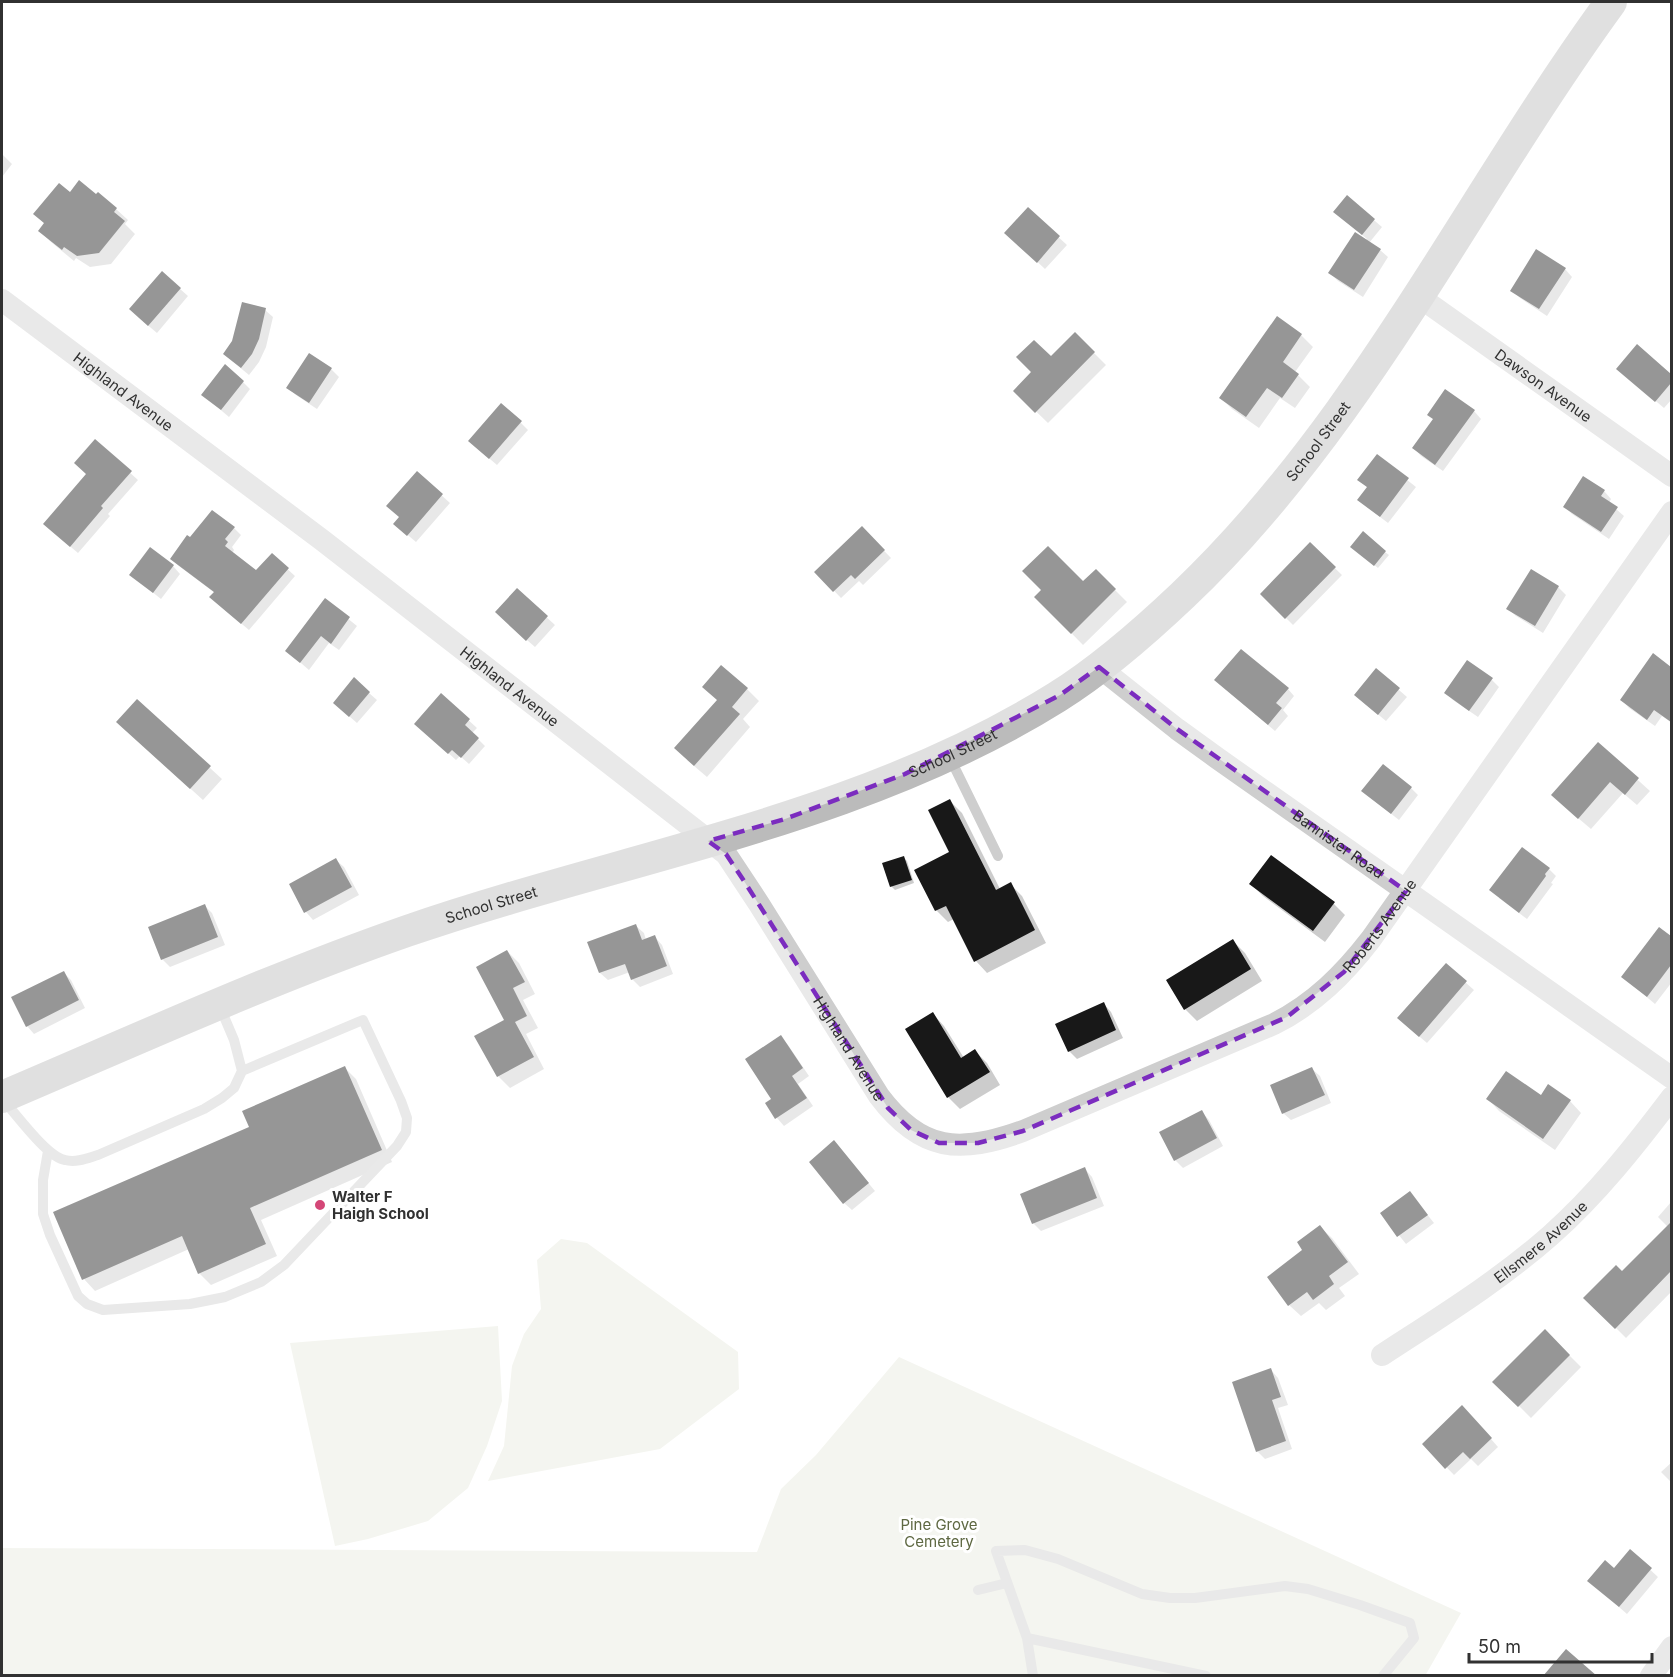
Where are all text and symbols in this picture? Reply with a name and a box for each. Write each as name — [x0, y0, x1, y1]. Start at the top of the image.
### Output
street label: Dawson Avenue — [1492, 344, 1596, 426]
street label: Highland Avenue — [70, 348, 177, 435]
street label: School Street — [1281, 397, 1354, 485]
street label: Highland Avenue — [457, 642, 563, 730]
street label: School Street — [905, 724, 1000, 781]
street label: Bannister Road — [1290, 805, 1388, 882]
street label: Roberts Avenue — [1338, 875, 1420, 976]
street label: School Street — [443, 881, 539, 927]
street label: Highland Avenue — [809, 993, 889, 1104]
place label: Walter F Haigh School — [332, 1187, 429, 1223]
street label: Ellsmere Avenue — [1490, 1196, 1591, 1287]
marker: Walter F Haigh School — [313, 1198, 327, 1212]
park label: Pine Grove Cemetery — [900, 1515, 978, 1551]
scale bar — [1469, 1626, 1652, 1664]
text: 50 m — [1478, 1636, 1521, 1657]

